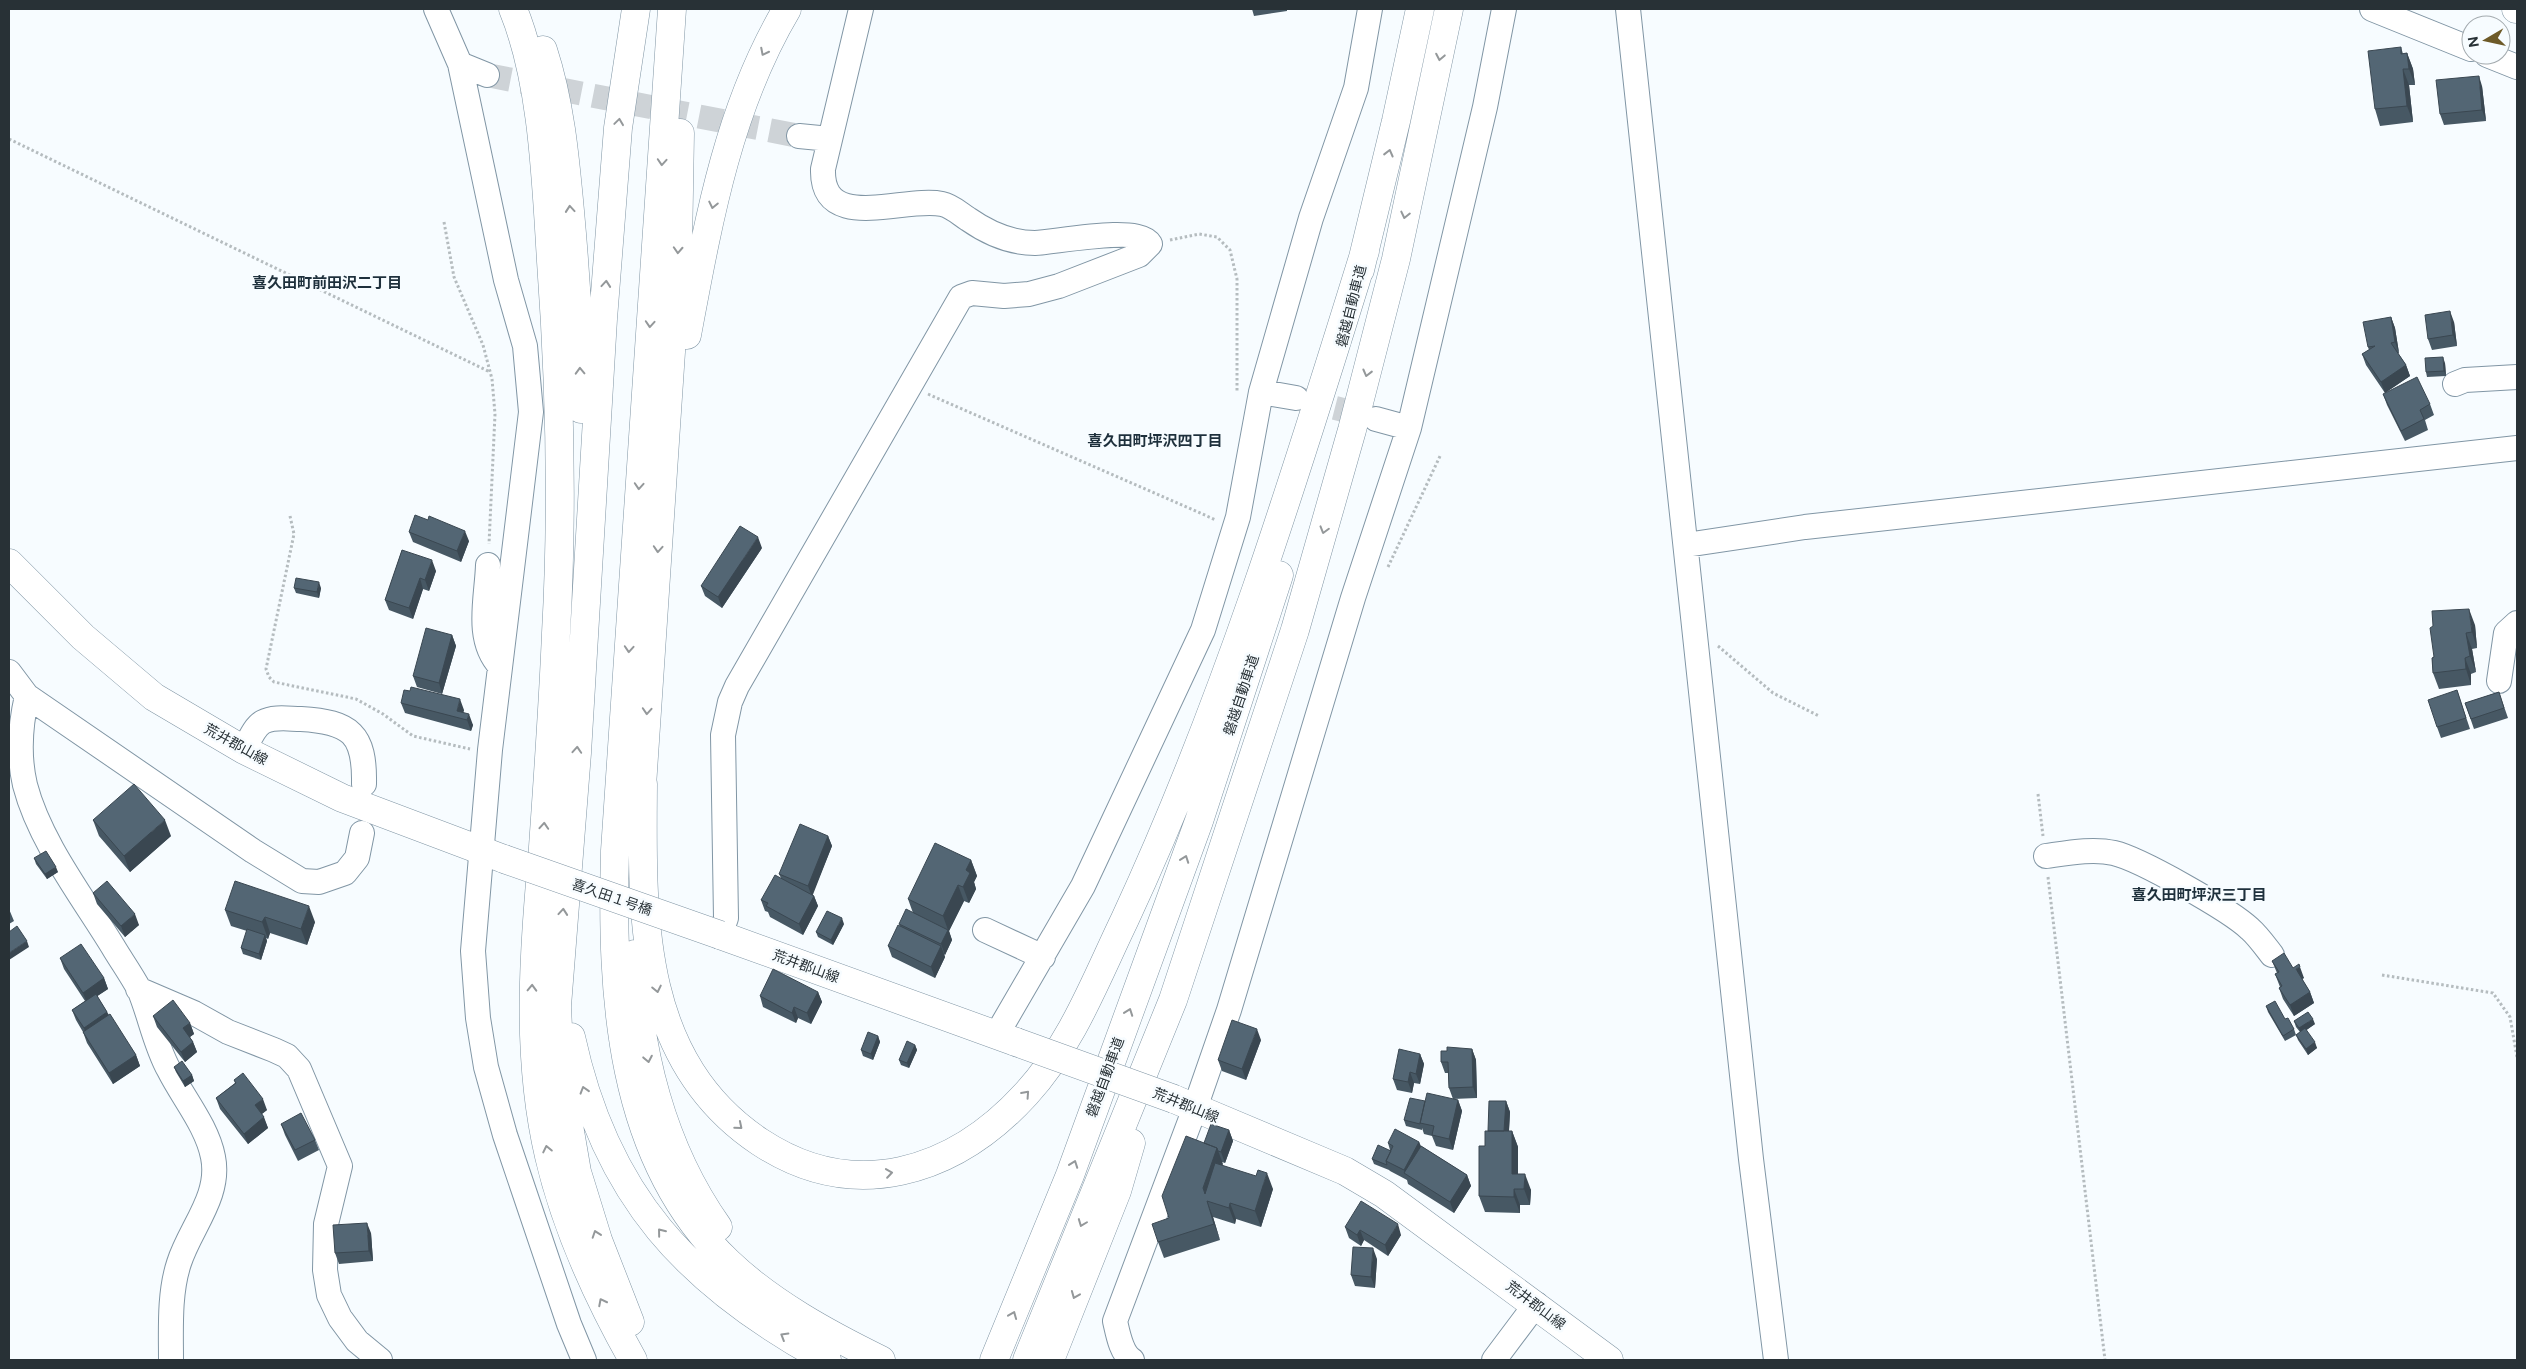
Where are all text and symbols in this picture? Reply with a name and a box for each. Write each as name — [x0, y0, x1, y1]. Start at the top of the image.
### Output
north arrow — [2461, 15, 2511, 65]
text: N — [2464, 35, 2483, 49]
one-way arrow — [760, 46, 770, 55]
one-way arrow — [1435, 52, 1445, 61]
one-way arrow — [613, 118, 624, 126]
one-way arrow — [1383, 148, 1394, 157]
one-way arrow — [656, 158, 667, 166]
one-way arrow — [708, 201, 719, 210]
one-way arrow — [565, 205, 576, 213]
one-way arrow — [1401, 211, 1411, 220]
one-way arrow — [672, 246, 683, 254]
street label: 磐越自動車道 — [1333, 263, 1370, 349]
district label: 喜久田町前田沢二丁目 — [252, 274, 402, 292]
one-way arrow — [600, 280, 611, 288]
one-way arrow — [645, 321, 656, 329]
one-way arrow — [575, 367, 586, 375]
one-way arrow — [1362, 369, 1373, 378]
district label: 喜久田町坪沢四丁目 — [1087, 432, 1223, 450]
one-way arrow — [634, 483, 645, 491]
one-way arrow — [1319, 525, 1329, 533]
one-way arrow — [653, 545, 664, 553]
one-way arrow — [623, 645, 634, 653]
street label: 磐越自動車道 — [1220, 653, 1263, 738]
one-way arrow — [642, 707, 653, 715]
street label: 荒井郡山線 — [201, 720, 270, 769]
one-way arrow — [572, 746, 583, 754]
one-way arrow — [538, 821, 549, 829]
one-way arrow — [1179, 856, 1189, 864]
street label: 喜久田１号橋 — [569, 876, 654, 919]
district label: 喜久田町坪沢三丁目 — [2131, 886, 2267, 904]
one-way arrow — [558, 908, 569, 916]
street label: 荒井郡山線 — [770, 947, 842, 986]
one-way arrow — [527, 983, 538, 991]
one-way arrow — [651, 985, 662, 994]
one-way arrow — [1123, 1008, 1133, 1016]
street label: 磐越自動車道 — [1083, 1035, 1128, 1120]
one-way arrow — [642, 1055, 653, 1064]
street label: 荒井郡山線 — [1150, 1084, 1221, 1126]
one-way arrow — [580, 1086, 590, 1094]
one-way arrow — [1020, 1090, 1029, 1099]
one-way arrow — [733, 1120, 742, 1129]
one-way arrow — [543, 1145, 553, 1153]
one-way arrow — [1068, 1161, 1078, 1169]
one-way arrow — [885, 1168, 893, 1179]
one-way arrow — [1078, 1218, 1088, 1227]
one-way arrow — [658, 1228, 667, 1237]
one-way arrow — [591, 1230, 601, 1239]
street label: 荒井郡山線 — [1503, 1278, 1569, 1333]
one-way arrow — [1071, 1290, 1081, 1299]
one-way arrow — [597, 1298, 608, 1307]
one-way arrow — [1008, 1312, 1018, 1320]
one-way arrow — [781, 1332, 790, 1342]

